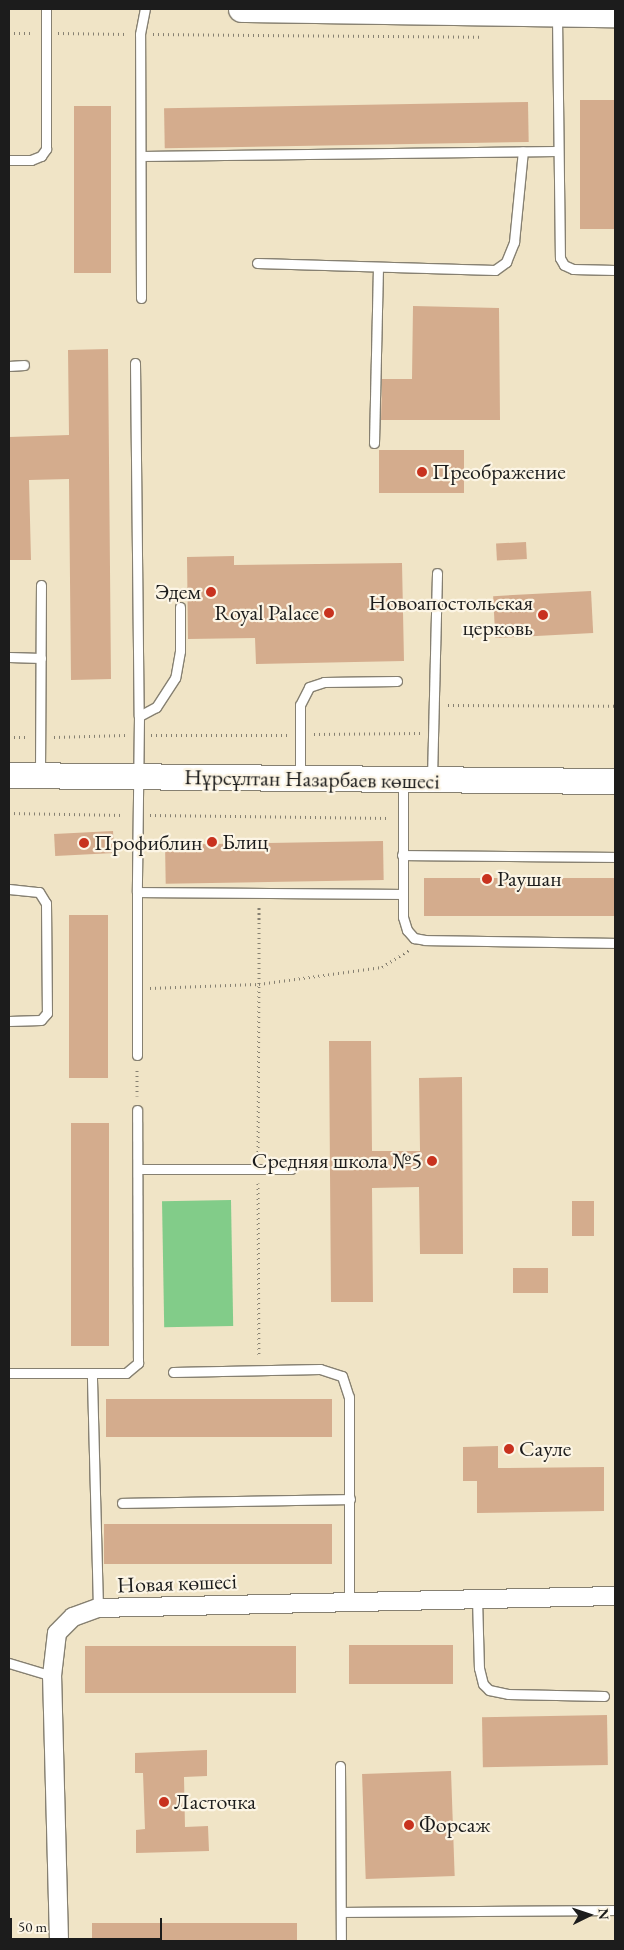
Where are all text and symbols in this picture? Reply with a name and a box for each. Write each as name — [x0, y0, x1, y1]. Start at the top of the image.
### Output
place label: Преображение — [432, 459, 566, 485]
marker: Преображение — [416, 466, 428, 478]
place label: Эдем — [155, 579, 201, 605]
marker: Эдем — [205, 586, 217, 598]
place label: Новоапостольская церковь — [369, 589, 533, 640]
place label: Royal Palace — [214, 600, 319, 626]
marker: Royal Palace — [323, 607, 335, 619]
marker: Новоапостольская церковь — [537, 609, 549, 621]
street label: Нұрсұлтан Назарбаев көшесі — [184, 764, 440, 794]
place label: Блиц — [222, 829, 268, 855]
place label: Профиблин — [94, 830, 203, 856]
marker: Блиц — [206, 836, 218, 848]
marker: Профиблин — [78, 837, 90, 849]
place label: Раушан — [497, 866, 562, 892]
marker: Раушан — [481, 873, 493, 885]
place label: Средняя школа №5 — [252, 1148, 422, 1174]
marker: Средняя школа №5 — [426, 1155, 438, 1167]
place label: Сауле — [519, 1436, 571, 1462]
marker: Сауле — [503, 1443, 515, 1455]
street label: Новая көшесі — [117, 1568, 237, 1598]
place label: Ласточка — [174, 1789, 256, 1815]
marker: Ласточка — [158, 1796, 170, 1808]
place label: Форсаж — [419, 1812, 491, 1838]
marker: Форсаж — [403, 1819, 415, 1831]
north arrow — [564, 1890, 614, 1940]
scale bar — [12, 1908, 165, 1940]
text: N — [595, 1908, 613, 1920]
text: 50 m — [18, 1917, 47, 1936]

